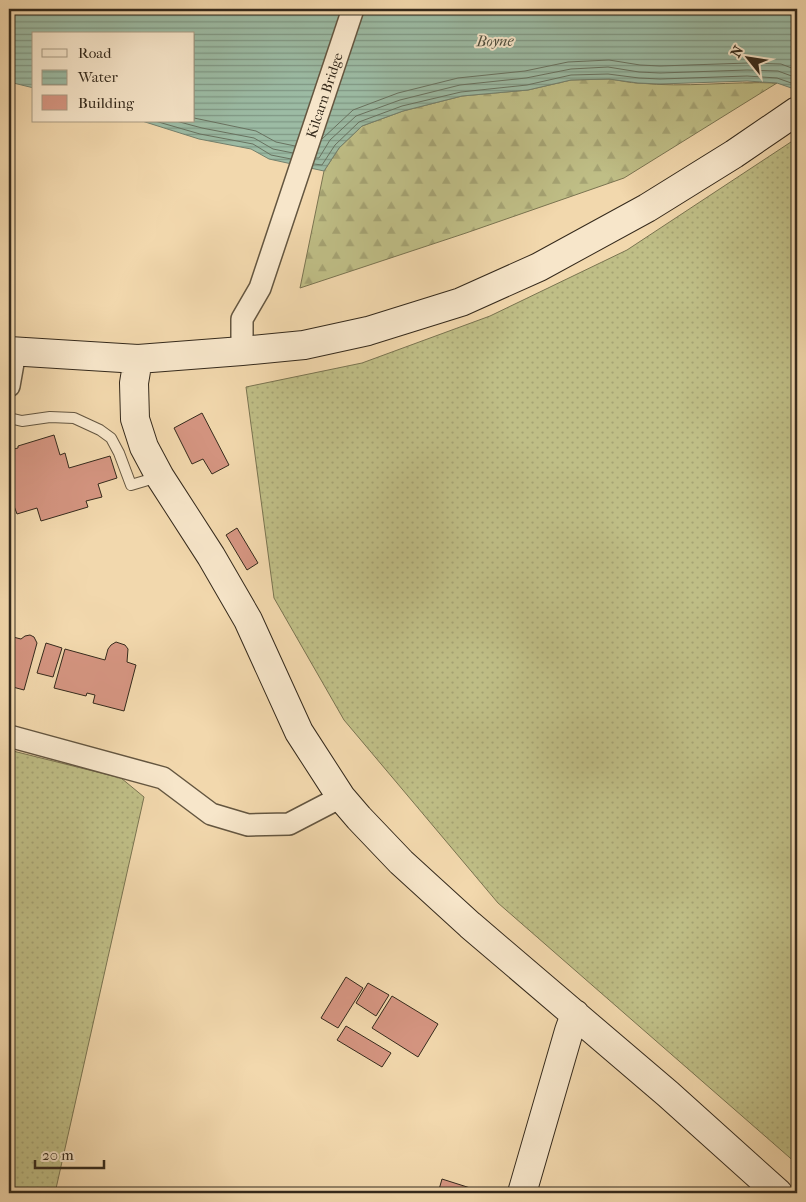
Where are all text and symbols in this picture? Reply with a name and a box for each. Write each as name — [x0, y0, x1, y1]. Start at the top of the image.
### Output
legend — [32, 32, 195, 122]
water label: Boyne — [475, 32, 515, 50]
north arrow — [724, 32, 774, 82]
text: N — [727, 43, 747, 61]
text: Road — [78, 44, 112, 62]
street label: Kilcarn Bridge — [302, 50, 346, 140]
text: Water — [77, 68, 118, 86]
text: Building — [78, 94, 135, 112]
scale bar — [35, 1137, 104, 1169]
text: 20 m — [42, 1146, 74, 1164]

